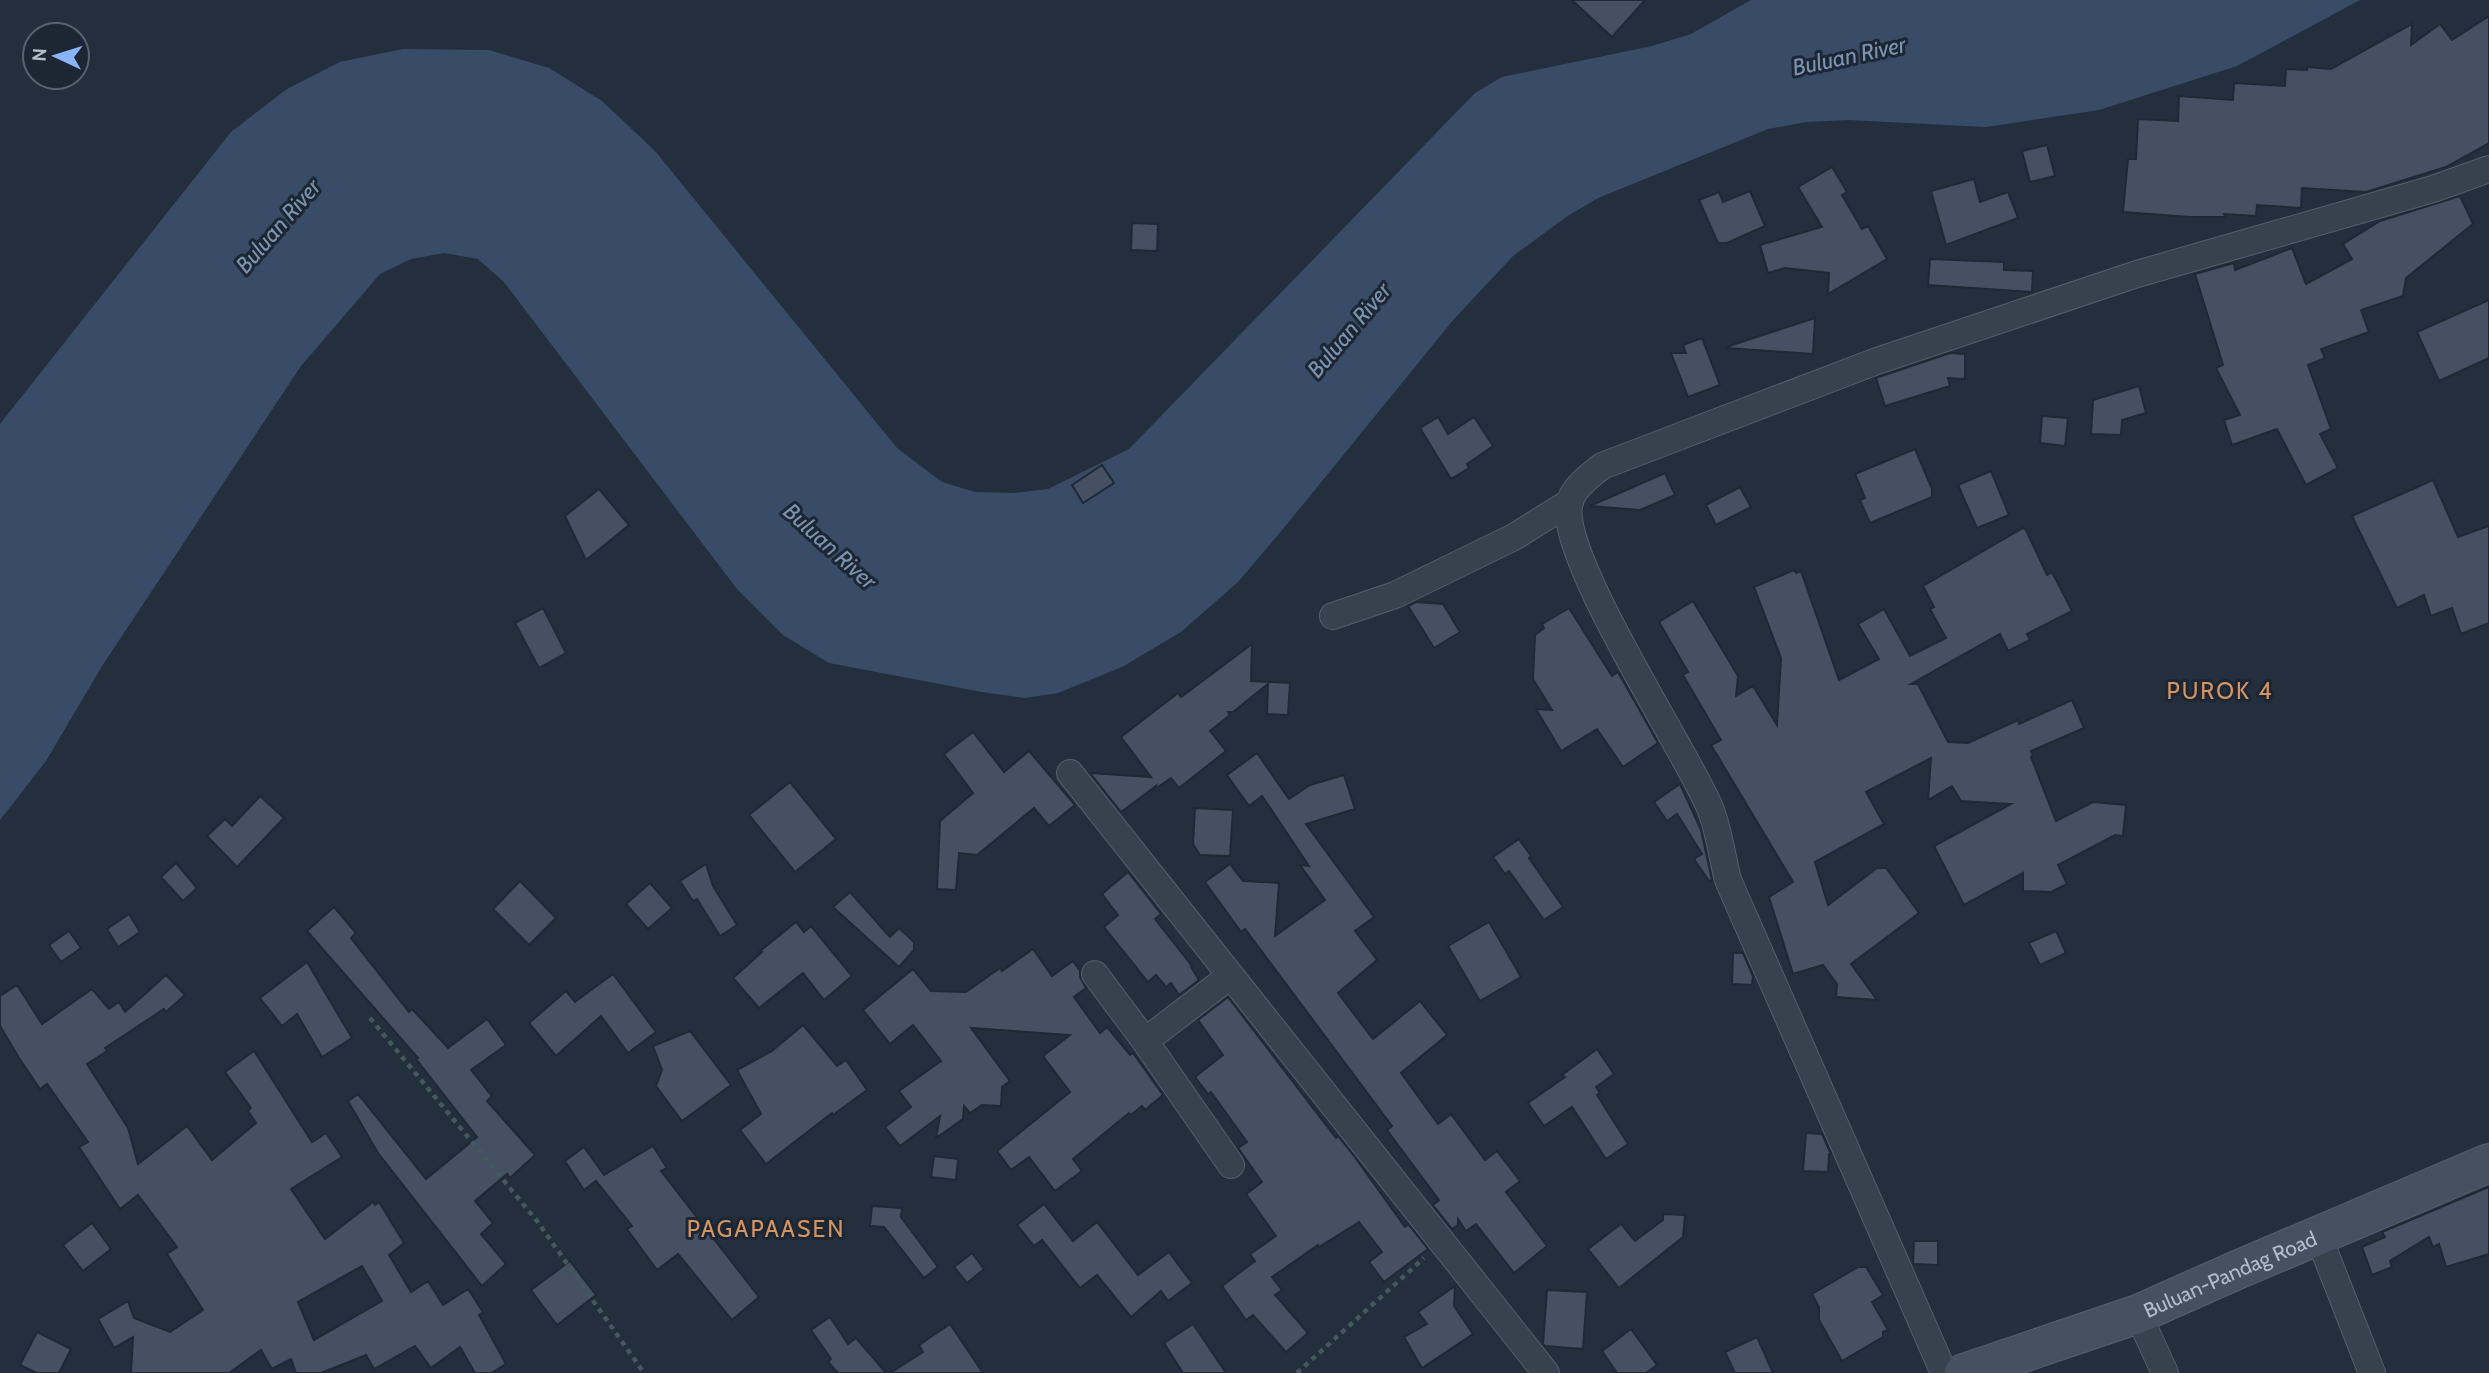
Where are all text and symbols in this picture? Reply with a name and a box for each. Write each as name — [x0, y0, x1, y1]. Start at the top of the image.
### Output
north arrow — [21, 21, 91, 91]
water label: Buluan River — [1790, 30, 1909, 82]
text: N — [28, 47, 51, 62]
water label: Buluan River — [230, 173, 327, 279]
water label: Buluan River — [1301, 276, 1397, 383]
water label: Buluan River — [778, 497, 883, 596]
district label: PUROK 4 — [2167, 677, 2273, 705]
district label: PAGAPAASEN — [687, 1215, 845, 1243]
street label: Buluan-Pandag Road — [2139, 1225, 2320, 1323]

